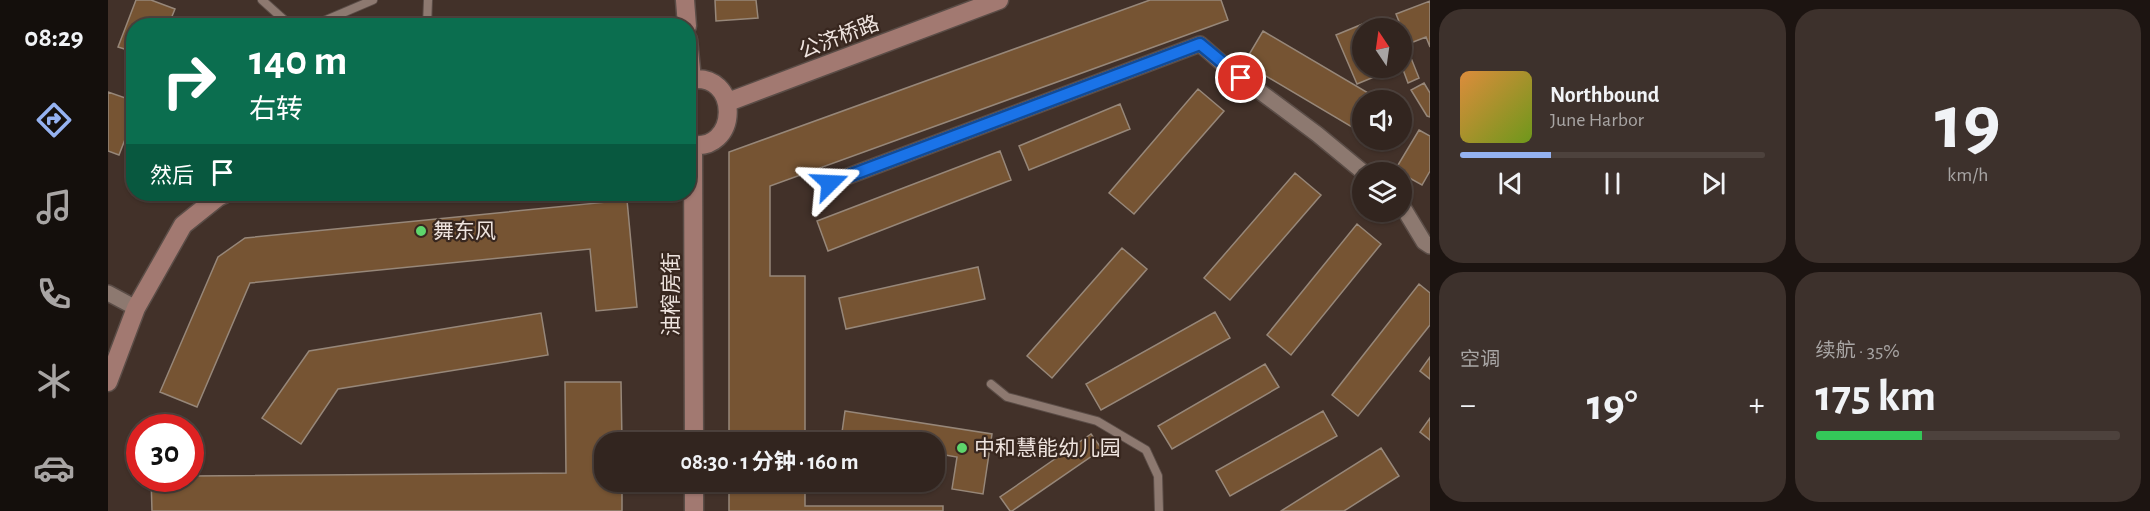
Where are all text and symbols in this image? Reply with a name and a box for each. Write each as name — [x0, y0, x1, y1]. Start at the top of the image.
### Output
street label: 公济桥路 — [796, 12, 882, 62]
north arrow — [1352, 18, 1412, 78]
map controls — [1352, 18, 1412, 222]
text: 08:29 — [24, 24, 84, 51]
text: 140 m — [249, 40, 347, 82]
icon: right — [150, 42, 228, 120]
pin — [1215, 52, 1266, 103]
icon: arrive — [1224, 61, 1257, 94]
text: Northbound — [1550, 84, 1659, 106]
text: 19 — [1935, 85, 2001, 163]
button: sound — [1352, 90, 1412, 150]
text: 右转 — [249, 96, 303, 123]
icon: directions — [33, 99, 75, 141]
text: June Harbor — [1550, 110, 1644, 130]
position arrow — [798, 151, 862, 215]
icon: arrive — [206, 156, 239, 189]
button: layers — [1352, 162, 1412, 222]
text: 然后 — [150, 165, 194, 187]
text: km/h — [1947, 165, 1988, 185]
icon: previous — [1494, 167, 1527, 200]
icon: pause — [1596, 167, 1629, 200]
icon: next — [1697, 167, 1730, 200]
icon: music — [33, 186, 75, 228]
place label: 舞东风 — [433, 220, 496, 242]
marker: 舞东风 — [414, 224, 428, 238]
street label: 油榨房街 — [660, 252, 682, 336]
icon: phone — [33, 273, 75, 315]
text: 续航 · 35% — [1816, 341, 1900, 361]
text: 空调 — [1460, 350, 1500, 370]
icon: climate — [33, 360, 75, 402]
text: 175 km — [1816, 374, 1936, 419]
text: 19° — [1587, 383, 1638, 428]
text: − — [1460, 389, 1476, 422]
text: + — [1749, 389, 1765, 422]
speed limit sign: 30 — [126, 414, 204, 492]
place label: 中和慧能幼儿园 — [974, 437, 1121, 459]
marker: 中和慧能幼儿园 — [955, 441, 969, 455]
icon: car — [33, 447, 75, 489]
text: 08:30 · 1 分钟 · 160 m — [681, 451, 858, 473]

